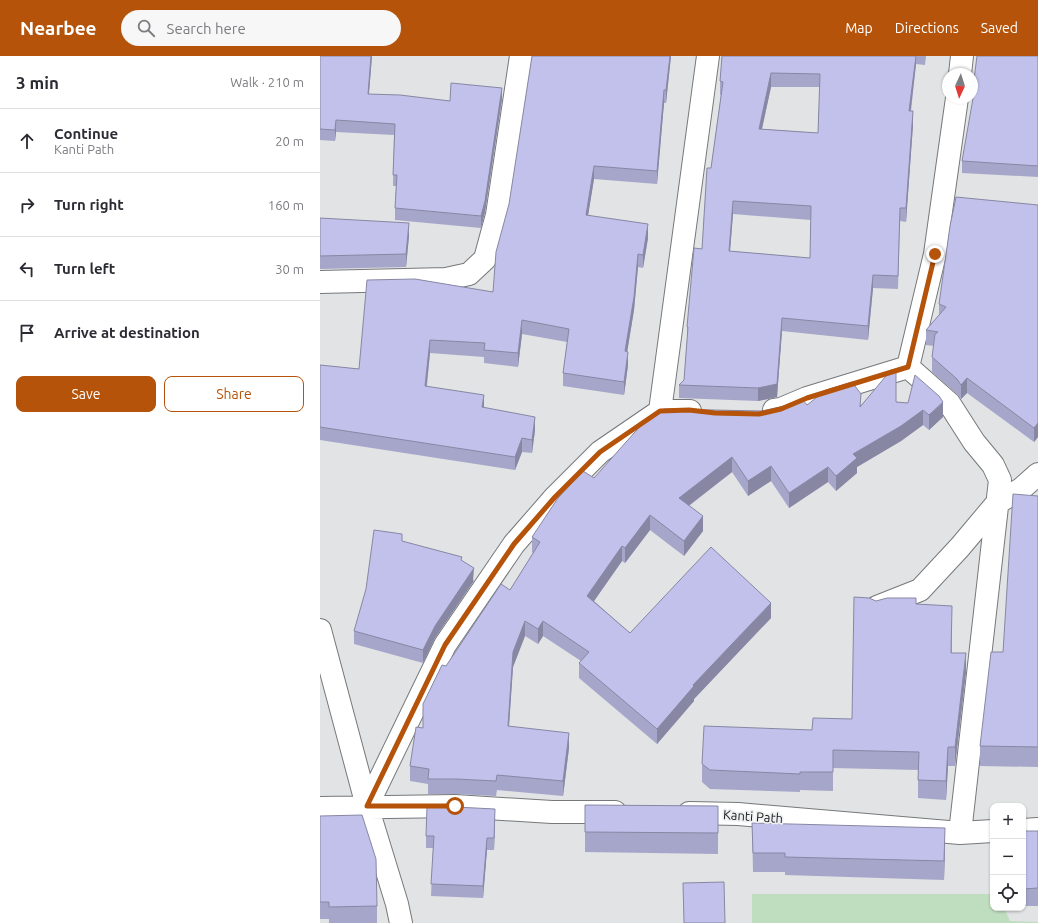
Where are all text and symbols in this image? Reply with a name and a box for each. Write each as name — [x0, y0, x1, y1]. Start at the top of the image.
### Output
search box — [121, 10, 401, 46]
text: Nearbee — [20, 17, 97, 39]
icon: search — [135, 17, 157, 39]
text: Search here — [167, 20, 246, 37]
text: Map — [845, 20, 873, 36]
text: Directions — [895, 20, 959, 36]
text: Saved — [981, 20, 1018, 36]
north arrow — [942, 68, 978, 104]
text: 3 min — [16, 73, 59, 92]
text: Walk · 210 m — [230, 75, 304, 89]
text: Continue — [54, 125, 118, 142]
icon: ahead — [16, 130, 38, 152]
text: 20 m — [275, 134, 304, 148]
text: Kanti Path — [54, 142, 114, 156]
icon: right — [16, 194, 38, 216]
text: Turn right — [54, 196, 124, 213]
text: 160 m — [268, 198, 304, 212]
route end — [926, 245, 944, 263]
icon: left — [16, 258, 38, 280]
text: Turn left — [54, 260, 115, 277]
text: 30 m — [275, 262, 304, 276]
icon: arrive — [16, 322, 38, 344]
text: Arrive at destination — [54, 324, 200, 341]
button: Save — [16, 376, 156, 412]
button: Share — [164, 376, 304, 412]
route start — [446, 797, 464, 815]
map controls — [990, 803, 1026, 911]
button: + — [990, 803, 1026, 839]
street label: Kanti Path — [723, 807, 783, 825]
button: − — [990, 839, 1026, 875]
button: locate — [990, 875, 1026, 911]

